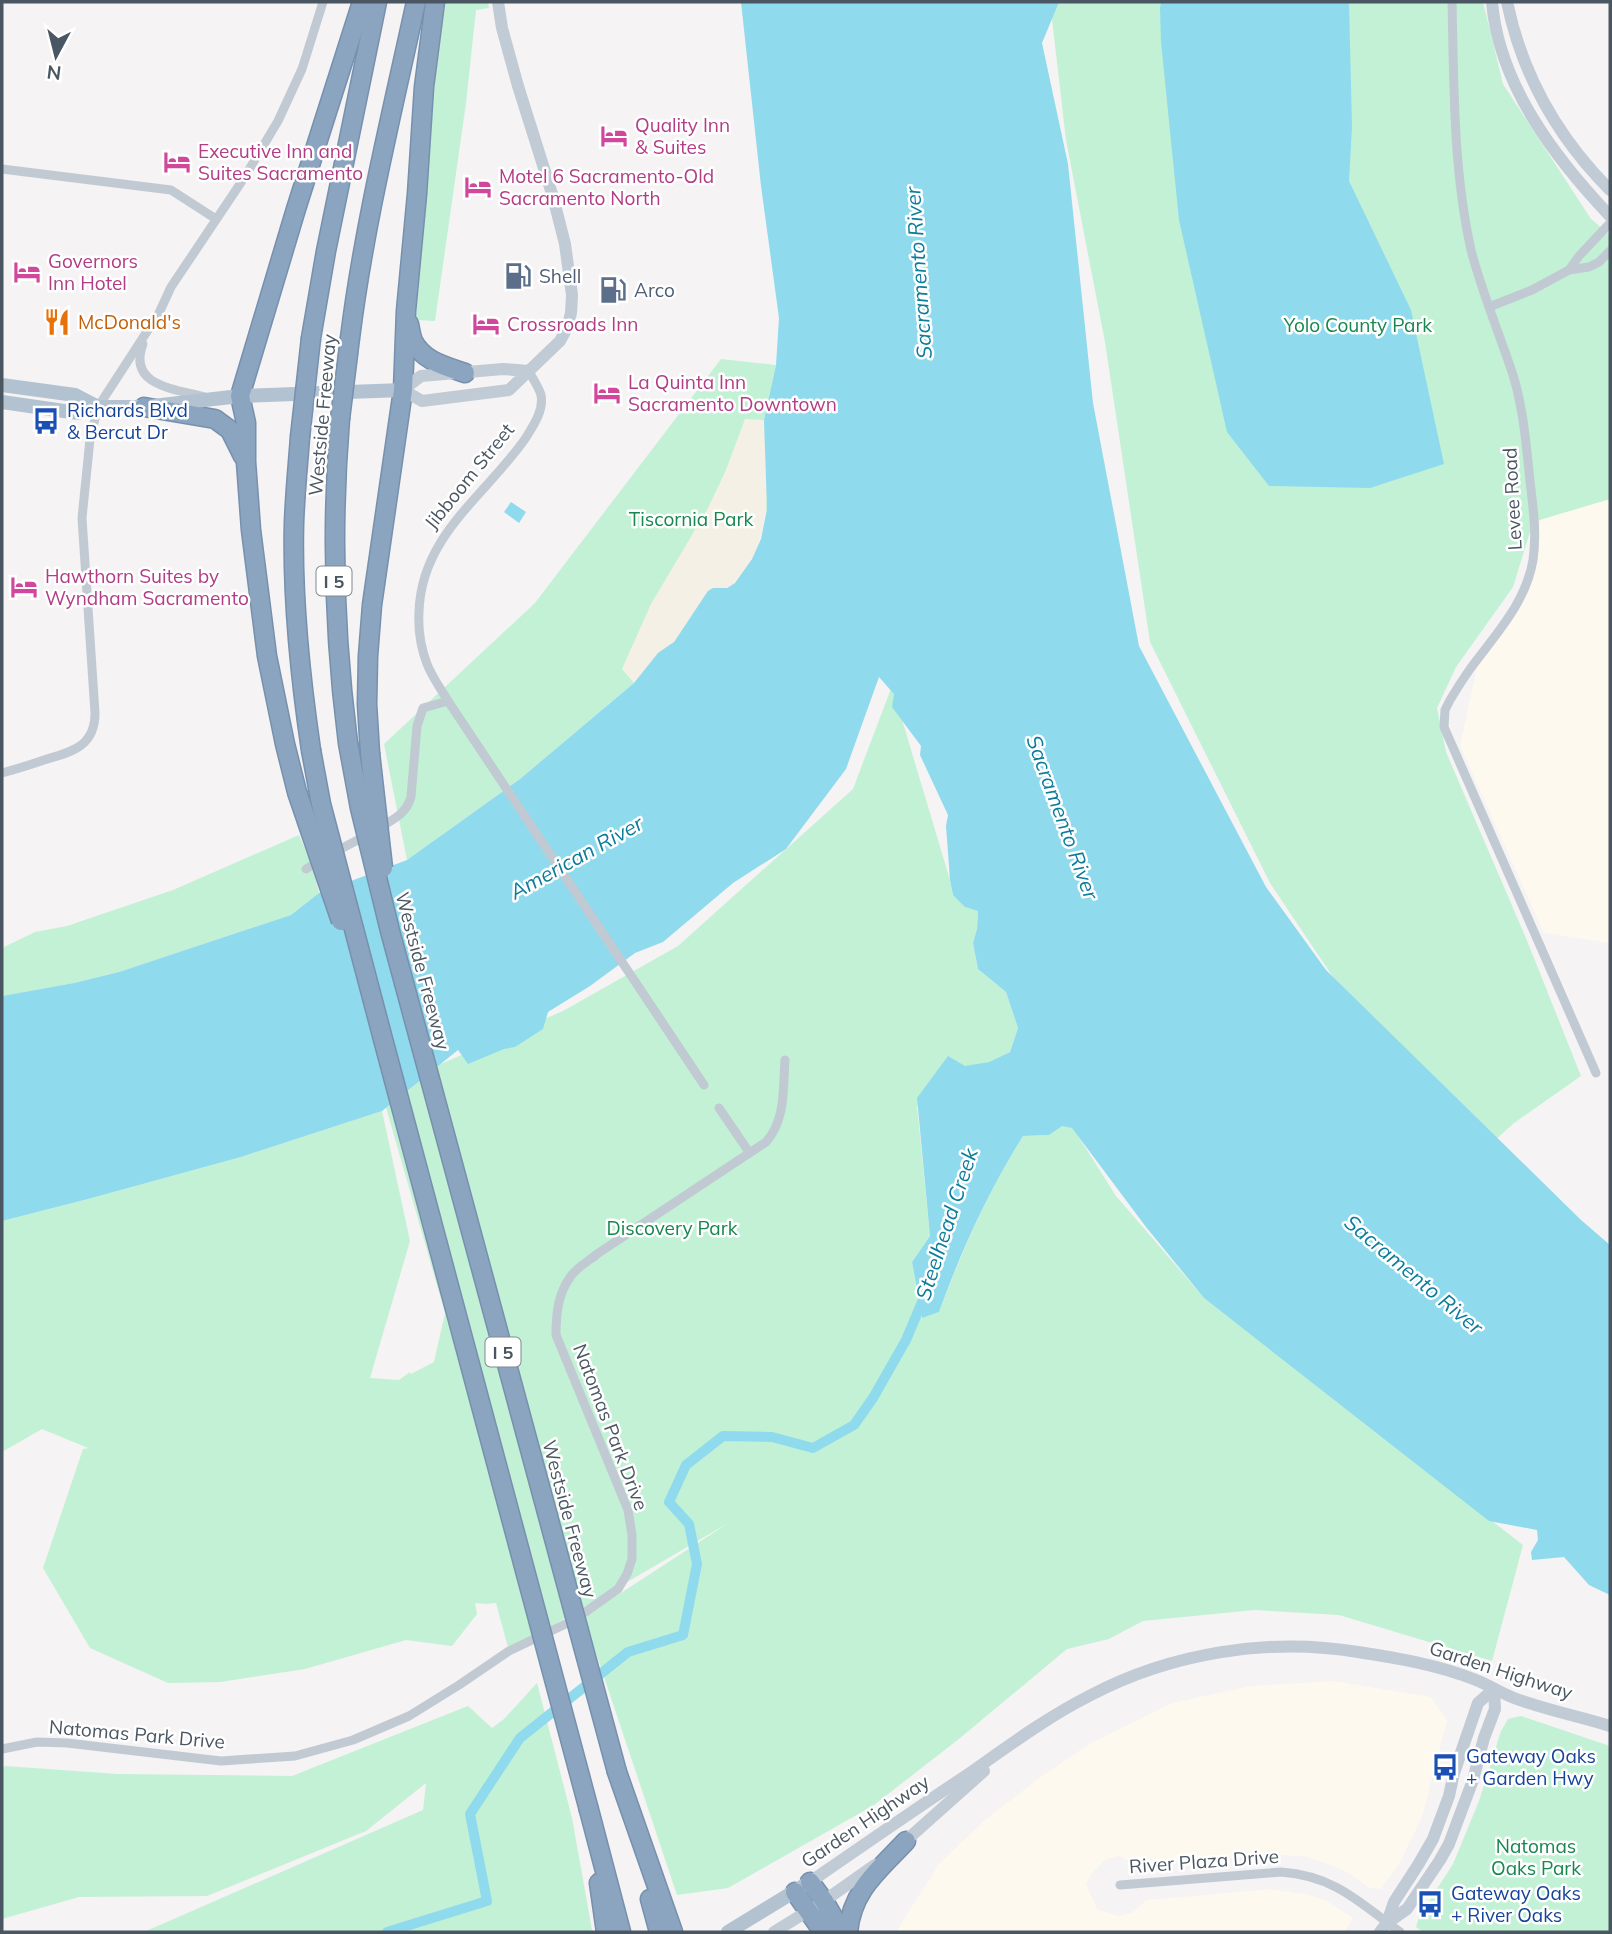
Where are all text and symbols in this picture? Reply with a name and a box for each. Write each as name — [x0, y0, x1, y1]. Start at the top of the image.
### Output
north arrow — [21, 21, 91, 91]
text: N — [45, 60, 63, 86]
place label: Quality Inn & Suites — [635, 113, 730, 159]
hotel icon: Quality Inn & Suites — [599, 121, 629, 151]
place label: Executive Inn and Suites Sacramento — [198, 139, 363, 185]
hotel icon: Executive Inn and Suites Sacramento — [162, 147, 192, 177]
place label: Motel 6 Sacramento-Old Sacramento North — [499, 164, 714, 210]
hotel icon: Motel 6 Sacramento-Old Sacramento North — [463, 172, 493, 202]
water label: Sacramento River — [899, 185, 937, 360]
place label: Governors Inn Hotel — [48, 249, 138, 295]
hotel icon: Governors Inn Hotel — [12, 257, 42, 287]
fuel station icon: Shell — [503, 261, 533, 291]
place label: Shell — [539, 264, 581, 288]
fuel station icon: Arco — [598, 275, 628, 305]
place label: Arco — [634, 278, 675, 302]
restaurant icon: McDonald's — [42, 307, 72, 337]
hotel icon: Crossroads Inn — [471, 309, 501, 339]
place label: McDonald's — [78, 310, 181, 334]
place label: Crossroads Inn — [507, 312, 638, 336]
park label: Yolo County Park — [1283, 313, 1432, 337]
street label: Westside Freeway — [303, 333, 341, 497]
place label: La Quinta Inn Sacramento Downtown — [628, 370, 837, 416]
hotel icon: La Quinta Inn Sacramento Downtown — [592, 378, 622, 408]
place label: Richards Blvd & Bercut Dr — [67, 398, 188, 444]
bus stop icon: Richards Blvd & Bercut Dr — [31, 406, 61, 436]
street label: Jibboom Street — [419, 418, 519, 534]
street label: Levee Road — [1497, 447, 1527, 551]
park label: Tiscornia Park — [629, 507, 753, 531]
place label: Hawthorn Suites by Wyndham Sacramento — [45, 564, 249, 610]
road number: I 5 — [316, 566, 352, 596]
hotel icon: Hawthorn Suites by Wyndham Sacramento — [9, 572, 39, 602]
water label: Sacramento River — [1021, 731, 1105, 904]
water label: American River — [504, 809, 648, 905]
street label: Westside Freeway — [390, 889, 456, 1053]
water label: Steelhead Creek — [909, 1144, 983, 1303]
water label: Sacramento River — [1340, 1209, 1490, 1340]
park label: Discovery Park — [607, 1216, 738, 1240]
road number: I 5 — [486, 1338, 520, 1366]
street label: Natomas Park Drive — [568, 1340, 654, 1514]
street label: Westside Freeway — [537, 1437, 603, 1601]
street label: Garden Highway — [1426, 1636, 1576, 1704]
street label: Natomas Park Drive — [48, 1714, 226, 1754]
place label: Gateway Oaks + Garden Hwy — [1466, 1744, 1596, 1790]
bus stop icon: Gateway Oaks + Garden Hwy — [1430, 1752, 1460, 1782]
street label: Garden Highway — [796, 1769, 934, 1873]
park label: Natomas Oaks Park — [1491, 1834, 1581, 1880]
street label: River Plaza Drive — [1128, 1844, 1280, 1878]
place label: Gateway Oaks + River Oaks — [1451, 1881, 1581, 1927]
bus stop icon: Gateway Oaks + River Oaks — [1415, 1889, 1445, 1919]

